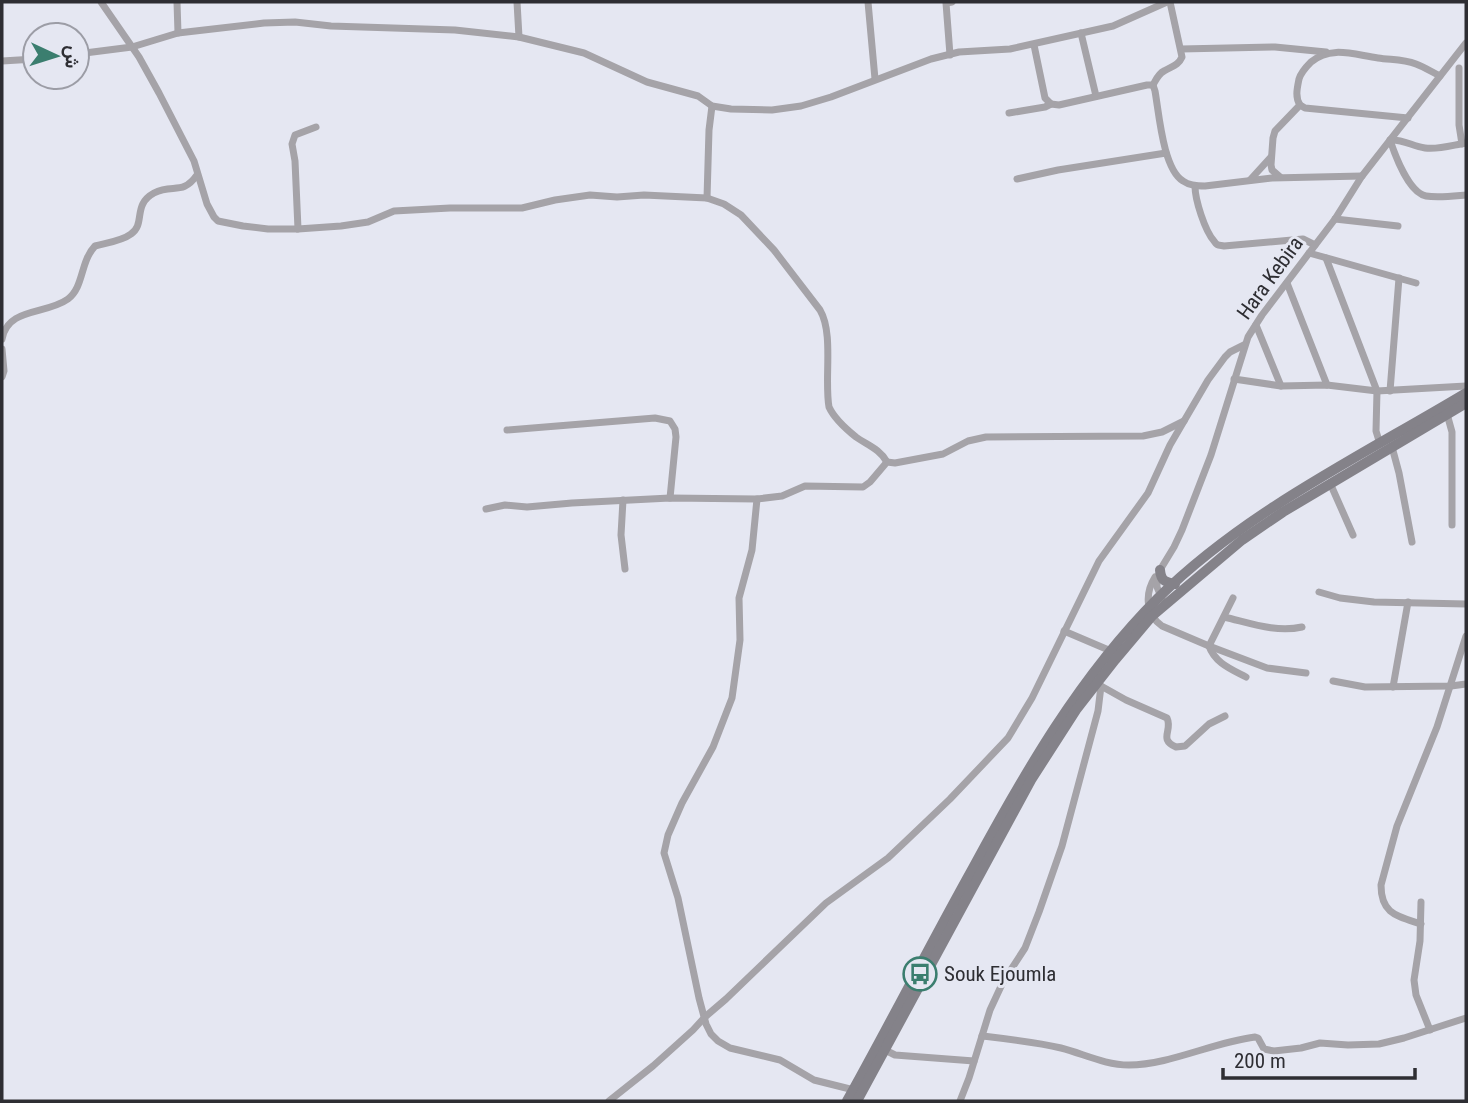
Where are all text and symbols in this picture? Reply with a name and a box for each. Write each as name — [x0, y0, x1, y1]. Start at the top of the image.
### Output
north arrow — [21, 21, 91, 91]
text: ش — [60, 45, 85, 70]
street label: Hara Kebira — [1232, 232, 1308, 324]
bus stop icon: Souk Ejoumla — [901, 955, 939, 993]
place label: Souk Ejoumla — [944, 962, 1056, 986]
scale bar — [1223, 1036, 1416, 1080]
text: 200 m — [1234, 1049, 1286, 1073]

